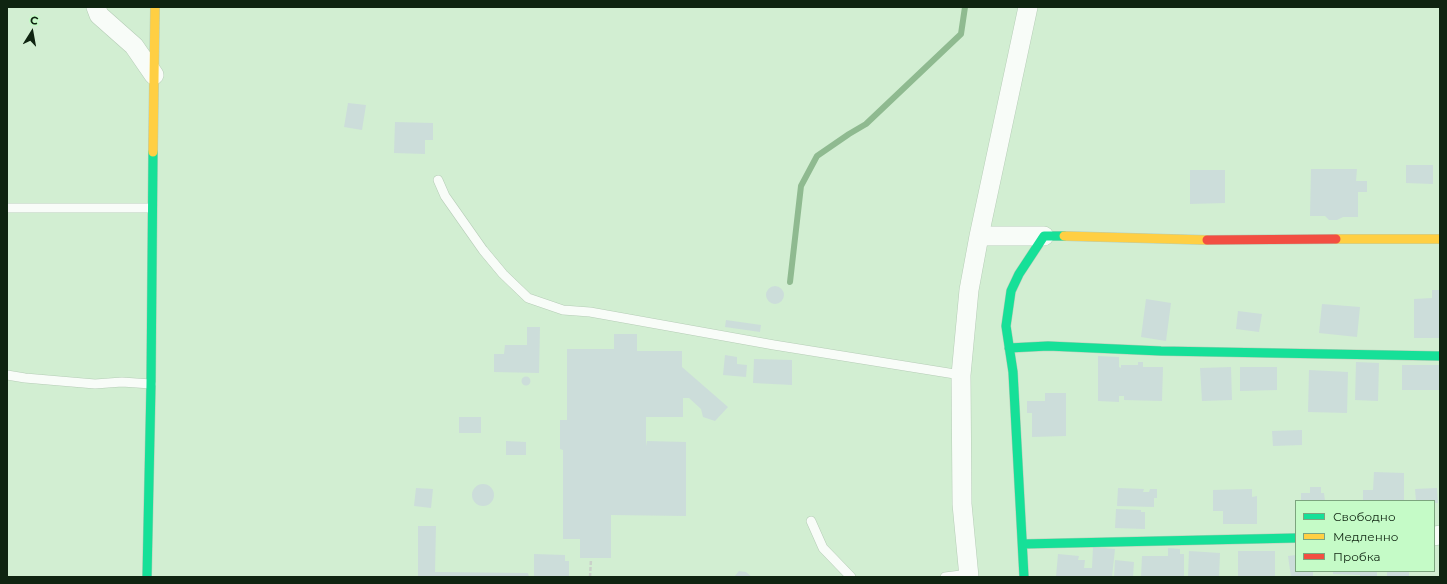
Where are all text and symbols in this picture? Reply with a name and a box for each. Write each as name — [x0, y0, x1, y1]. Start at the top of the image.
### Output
north arrow — [12, 12, 52, 52]
text: С — [29, 13, 40, 28]
legend — [1295, 500, 1435, 572]
text: Свободно — [1333, 509, 1396, 524]
text: Медленно — [1333, 529, 1398, 544]
text: Пробка — [1333, 549, 1381, 564]

